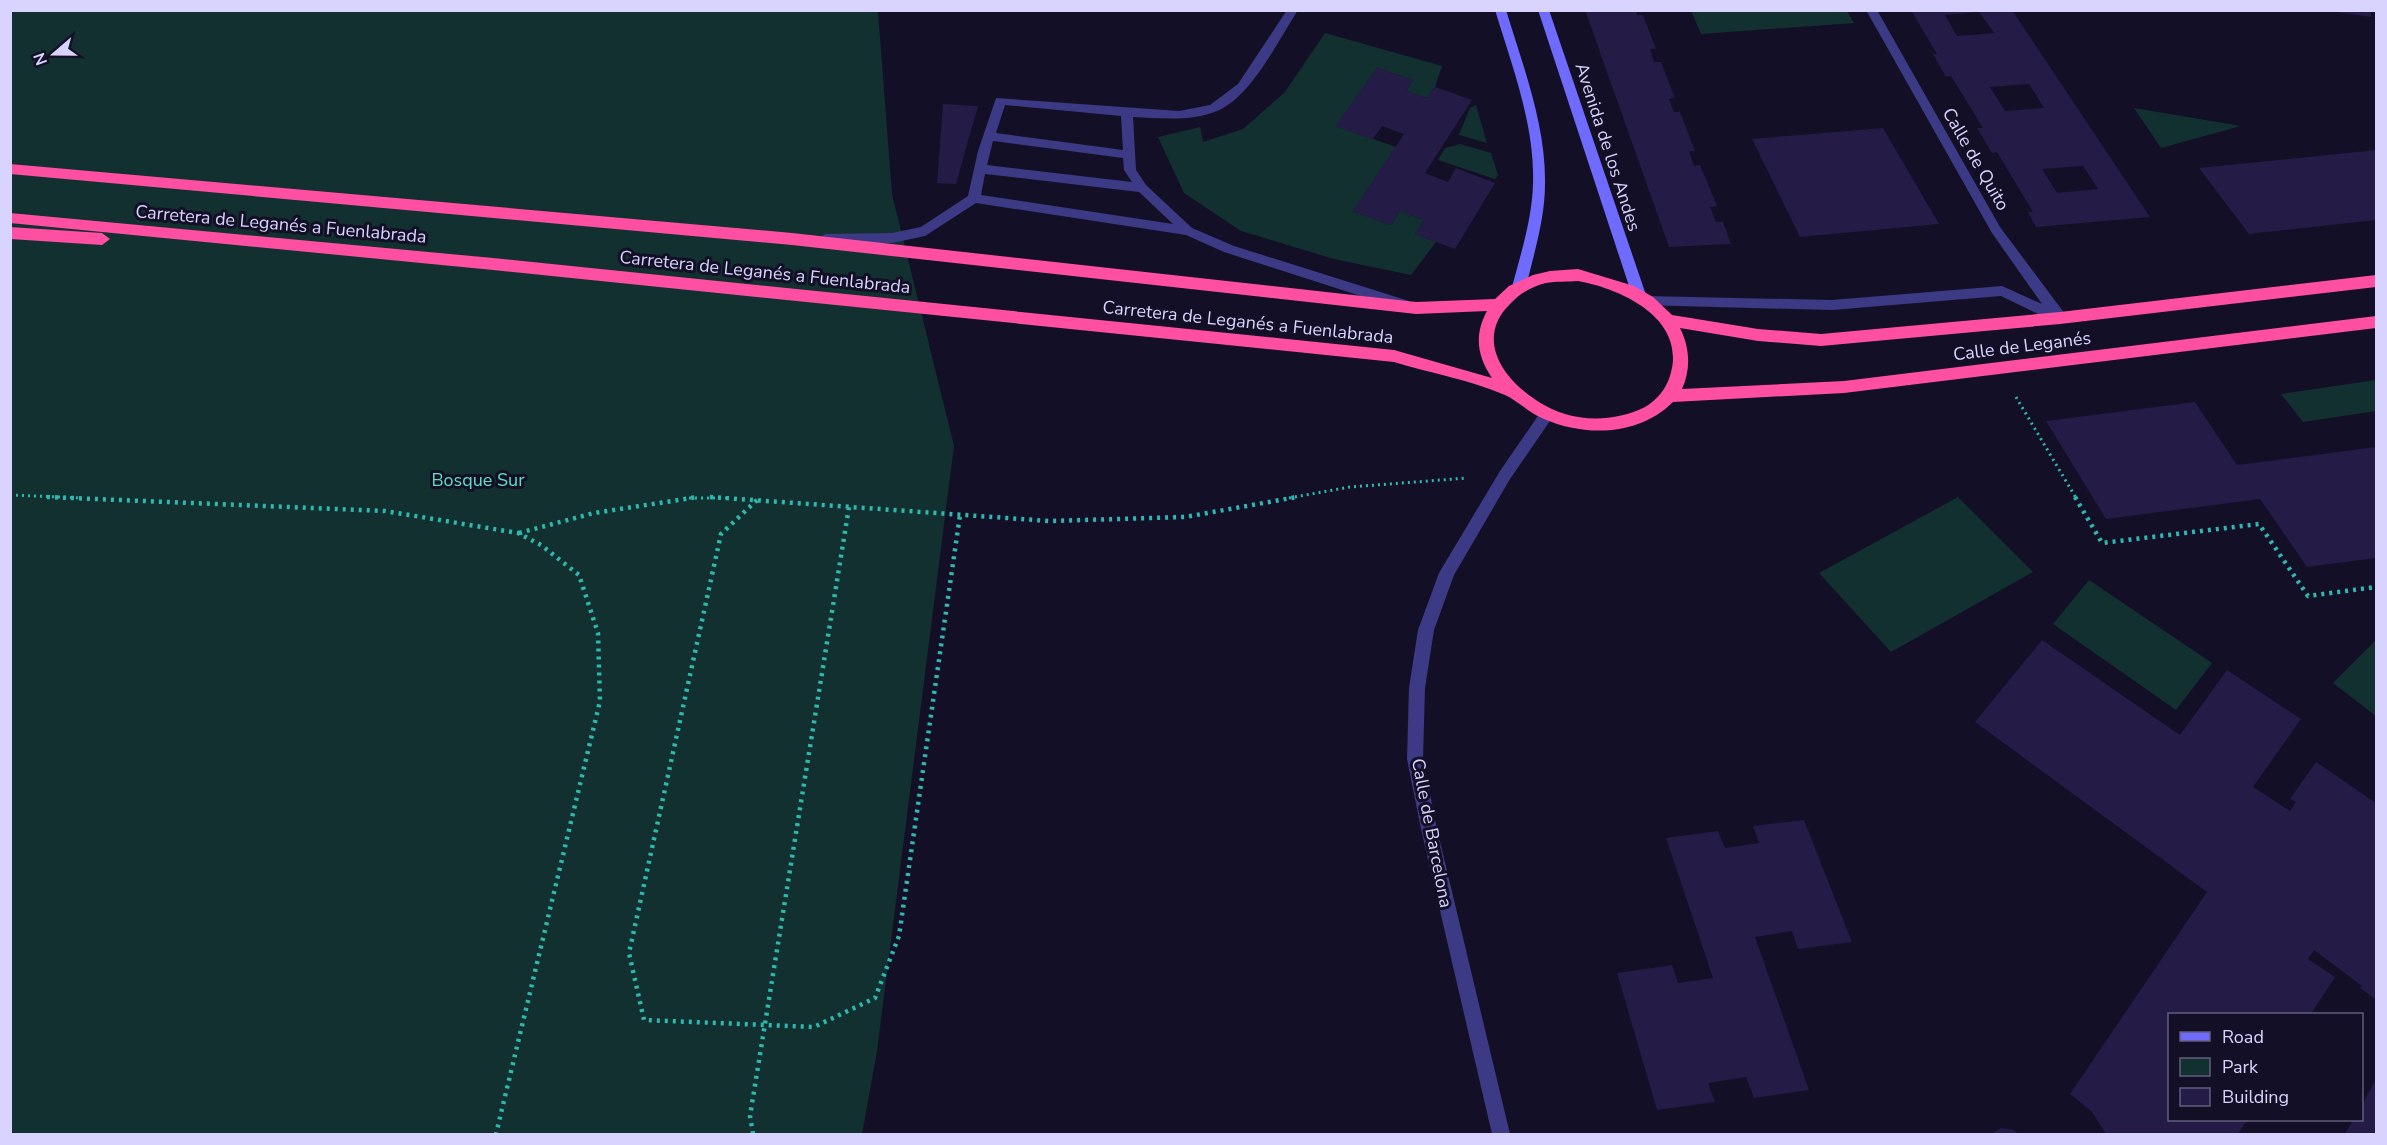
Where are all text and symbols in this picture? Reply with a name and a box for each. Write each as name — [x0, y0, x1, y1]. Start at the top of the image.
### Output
north arrow — [24, 24, 84, 84]
text: N — [28, 49, 53, 68]
street label: Avenida de los Andes — [1569, 60, 1647, 234]
street label: Calle de Quito — [1937, 103, 2015, 215]
street label: Carretera de Leganés a Fuenlabrada — [134, 199, 428, 249]
street label: Carretera de Leganés a Fuenlabrada — [618, 245, 912, 299]
street label: Carretera de Leganés a Fuenlabrada — [1101, 295, 1395, 349]
street label: Calle de Leganés — [1952, 326, 2092, 366]
park label: Bosque Sur — [431, 468, 525, 492]
street label: Calle de Barcelona — [1406, 756, 1458, 910]
legend — [2168, 1013, 2363, 1121]
text: Road — [2222, 1025, 2264, 1049]
text: Park — [2222, 1055, 2259, 1079]
text: Building — [2222, 1085, 2289, 1109]

